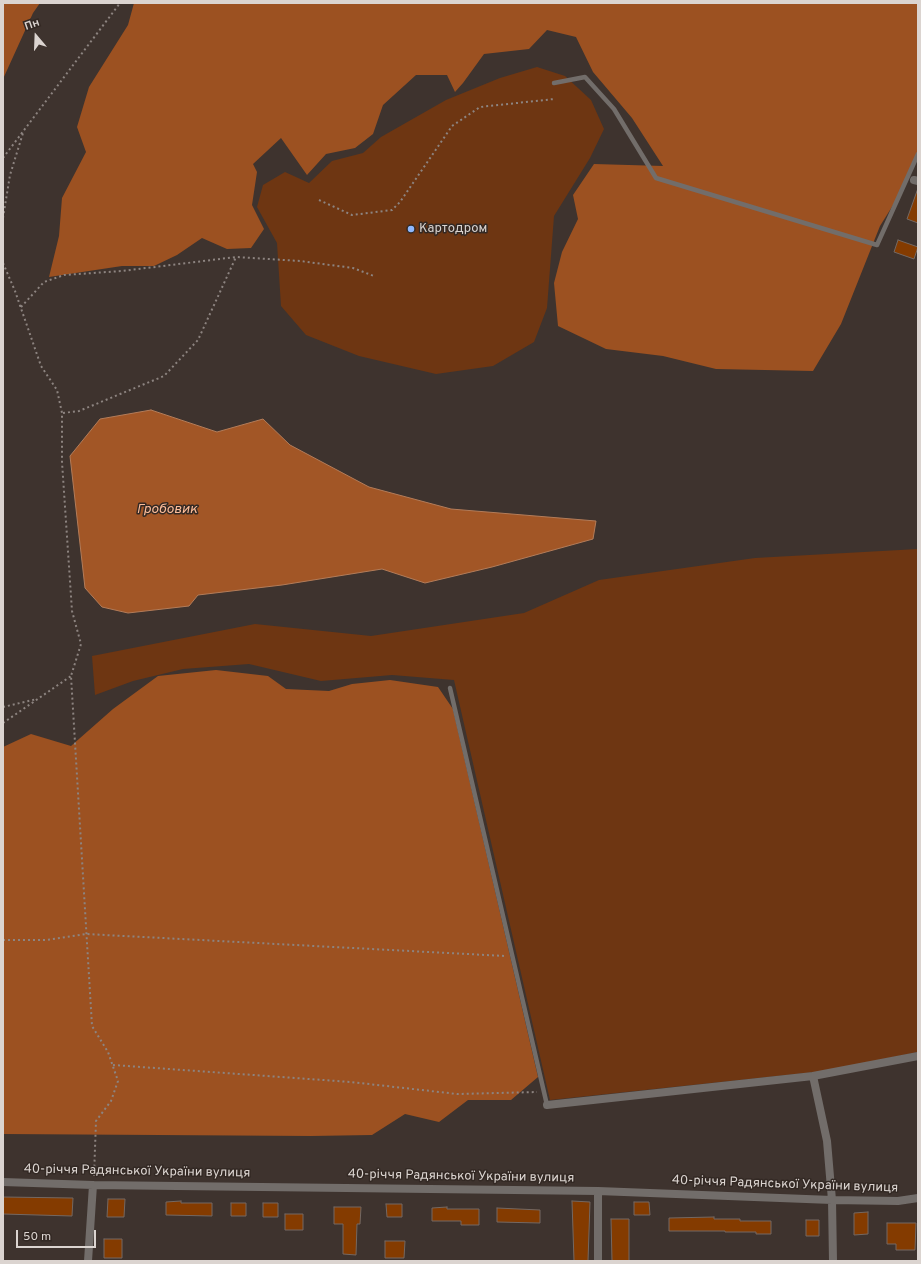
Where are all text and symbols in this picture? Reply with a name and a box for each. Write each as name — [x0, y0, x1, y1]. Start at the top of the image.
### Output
north arrow — [16, 16, 56, 56]
text: Пн — [23, 16, 41, 34]
place label: Картодром — [419, 221, 487, 237]
marker: Картодром — [406, 224, 416, 234]
water label: Гробовик — [137, 502, 197, 518]
street label: 40-річчя Радянської України вулиця — [24, 1162, 250, 1182]
street label: 40-річчя Радянської України вулиця — [348, 1167, 574, 1187]
street label: 40-річчя Радянської України вулиця — [672, 1173, 898, 1197]
scale bar — [18, 1222, 98, 1248]
text: 50 m — [23, 1229, 51, 1245]

